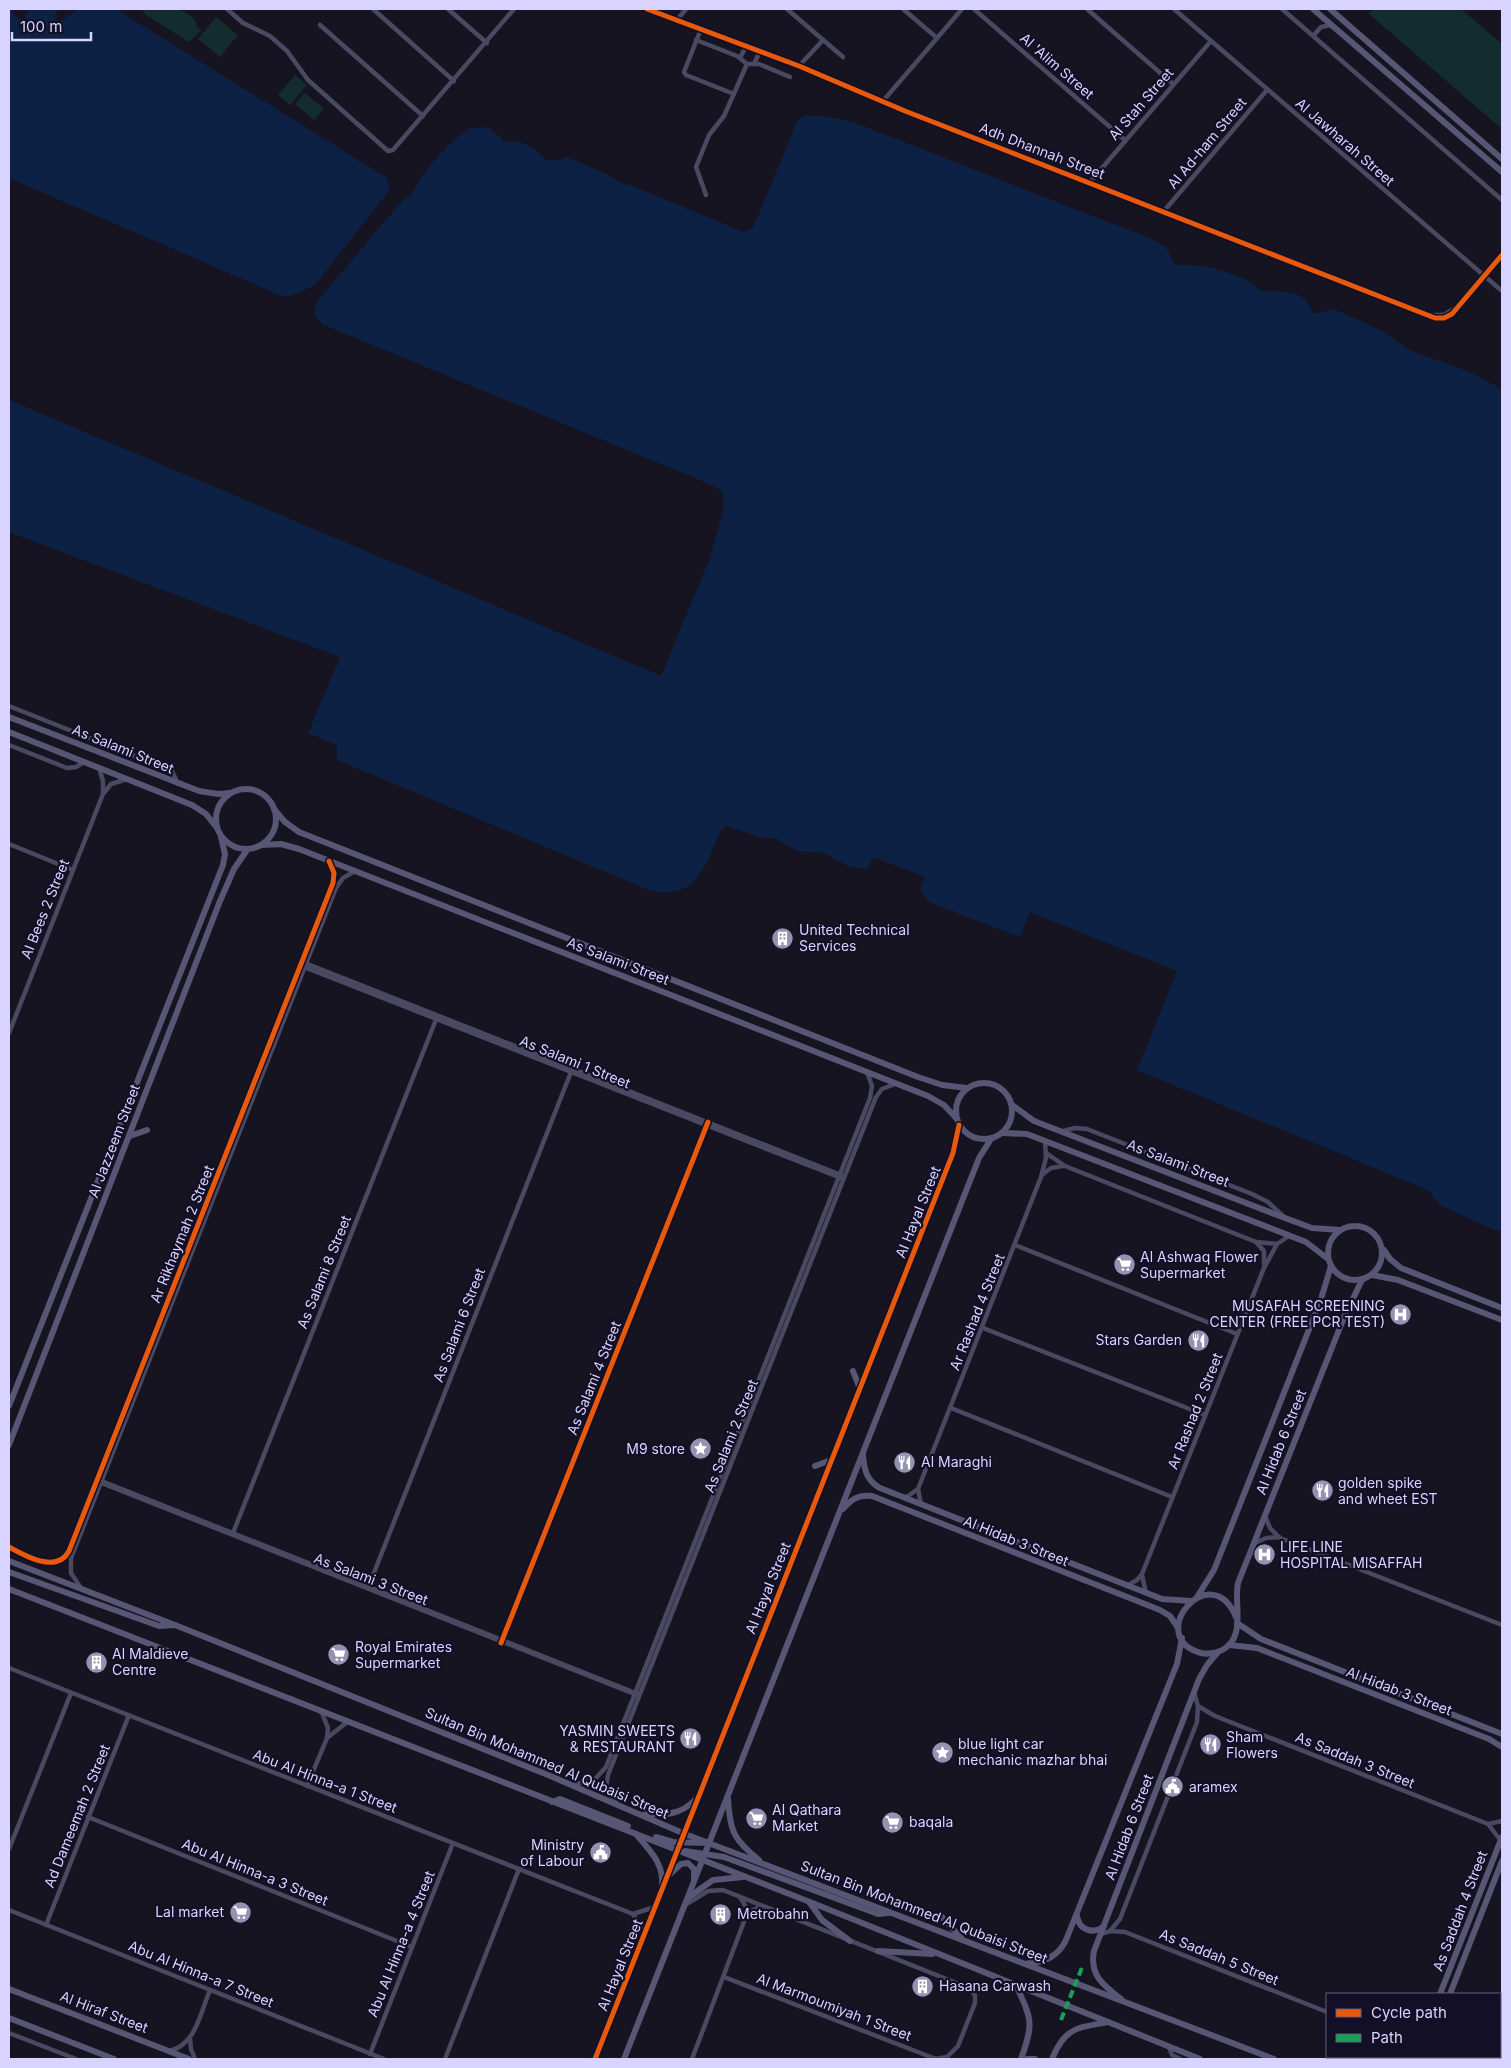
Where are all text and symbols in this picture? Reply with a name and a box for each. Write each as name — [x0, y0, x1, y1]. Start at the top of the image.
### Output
scale bar — [12, 10, 91, 42]
text: 100 m — [20, 17, 62, 36]
street label: Al 'Alim Street — [1017, 29, 1098, 103]
street label: Al Stah Street — [1105, 64, 1177, 143]
street label: Al Ad-ham Street — [1164, 93, 1250, 192]
street label: Al Jawharah Street — [1292, 94, 1398, 189]
street label: Adh Dhannah Street — [977, 119, 1108, 182]
street label: As Salami Street — [70, 720, 177, 777]
street label: Al Bees 2 Street — [17, 856, 72, 961]
place label: United Technical Services — [799, 921, 910, 954]
building icon: United Technical Services — [771, 926, 795, 950]
street label: As Salami Street — [565, 933, 672, 988]
street label: As Salami 1 Street — [517, 1032, 633, 1092]
street label: Al Jazzeem Street — [84, 1081, 143, 1200]
street label: As Salami Street — [1125, 1135, 1232, 1190]
street label: Ar Rikhaymah 2 Street — [146, 1162, 217, 1305]
street label: Al Hayal Street — [891, 1163, 944, 1260]
street label: As Salami 8 Street — [293, 1212, 354, 1331]
place label: Al Ashwaq Flower Supermarket — [1140, 1248, 1259, 1281]
street label: Ar Rashad 4 Street — [945, 1251, 1008, 1373]
supermarket icon: Al Ashwaq Flower Supermarket — [1112, 1253, 1136, 1277]
street label: As Salami 6 Street — [429, 1265, 488, 1384]
place label: MUSAFAH SCREENING CENTER (FREE PCR TEST) — [1210, 1297, 1385, 1330]
hospital icon: MUSAFAH SCREENING CENTER (FREE PCR TEST) — [1389, 1302, 1413, 1326]
street label: As Salami 4 Street — [563, 1318, 624, 1437]
restaurant icon: Stars Garden — [1186, 1328, 1210, 1352]
place label: Stars Garden — [1096, 1331, 1182, 1348]
street label: Ar Rashad 2 Street — [1163, 1350, 1226, 1471]
street label: As Salami 2 Street — [700, 1376, 761, 1495]
street label: Al Hidab 6 Street — [1252, 1386, 1310, 1497]
place icon: M9 store — [689, 1437, 713, 1461]
place label: M9 store — [626, 1440, 685, 1457]
restaurant icon: Al Maraghi — [893, 1450, 917, 1474]
place label: Al Maraghi — [921, 1453, 992, 1470]
place label: golden spike and wheet EST — [1338, 1474, 1438, 1507]
restaurant icon: golden spike and wheet EST — [1310, 1479, 1334, 1503]
street label: Al Hidab 3 Street — [961, 1512, 1072, 1570]
place label: LIFE LINE HOSPITAL MISAFFAH — [1280, 1538, 1423, 1571]
street label: Al Hayal Street — [741, 1539, 794, 1636]
hospital icon: LIFE LINE HOSPITAL MISAFFAH — [1252, 1543, 1276, 1567]
street label: As Salami 3 Street — [312, 1549, 431, 1608]
place label: Royal Emirates Supermarket — [355, 1638, 452, 1671]
supermarket icon: Royal Emirates Supermarket — [327, 1643, 351, 1667]
place label: Al Maldieve Centre — [112, 1645, 189, 1678]
building icon: Al Maldieve Centre — [84, 1650, 108, 1674]
street label: Al Hidab 3 Street — [1344, 1663, 1455, 1719]
street label: Sultan Bin Mohammed Al Qubaisi Street — [423, 1703, 672, 1822]
place label: YASMIN SWEETS & RESTAURANT — [559, 1722, 675, 1755]
restaurant icon: YASMIN SWEETS & RESTAURANT — [679, 1727, 703, 1751]
place label: Sham Flowers — [1226, 1728, 1278, 1761]
street label: As Saddah 3 Street — [1293, 1728, 1418, 1791]
restaurant icon: Sham Flowers — [1198, 1733, 1222, 1757]
place label: blue light car mechanic mazhar bhai — [958, 1735, 1107, 1768]
place icon: blue light car mechanic mazhar bhai — [930, 1740, 954, 1764]
street label: Ad Dameemah 2 Street — [40, 1741, 113, 1890]
street label: Abu Al Hinna-a 1 Street — [251, 1745, 400, 1816]
street label: Al Hidab 6 Street — [1101, 1771, 1157, 1882]
public building icon: aramex — [1161, 1775, 1185, 1799]
place label: aramex — [1189, 1778, 1238, 1795]
place label: Al Qathara Market — [772, 1801, 841, 1834]
supermarket icon: Al Qathara Market — [744, 1806, 768, 1830]
supermarket icon: baqala — [881, 1810, 905, 1834]
place label: baqala — [909, 1813, 953, 1830]
street label: Abu Al Hinna-a 3 Street — [180, 1834, 331, 1909]
place label: Ministry of Labour — [520, 1836, 584, 1869]
public building icon: Ministry of Labour — [588, 1841, 612, 1865]
street label: As Saddah 4 Street — [1429, 1848, 1490, 1973]
street label: Sultan Bin Mohammed Al Qubaisi Street — [798, 1856, 1050, 1967]
street label: Abu Al Hinna-a 4 Street — [363, 1868, 438, 2019]
supermarket icon: Lal market — [228, 1900, 252, 1924]
building icon: Metrobahn — [709, 1902, 733, 1926]
place label: Lal market — [155, 1903, 224, 1920]
place label: Metrobahn — [737, 1905, 809, 1922]
street label: Al Hayal Street — [593, 1916, 646, 2013]
street label: As Saddah 5 Street — [1157, 1925, 1282, 1988]
street label: Abu Al Hinna-a 7 Street — [126, 1937, 277, 2011]
street label: Al Marmoumiyah 1 Street — [754, 1969, 914, 2044]
building icon: Hasana Carwash — [911, 1974, 935, 1998]
place label: Hasana Carwash — [939, 1977, 1051, 1994]
street label: Al Hiraf Street — [58, 1987, 151, 2036]
legend — [1326, 1993, 1501, 2058]
text: Cycle path — [1371, 2003, 1447, 2022]
text: Path — [1371, 2028, 1403, 2047]

